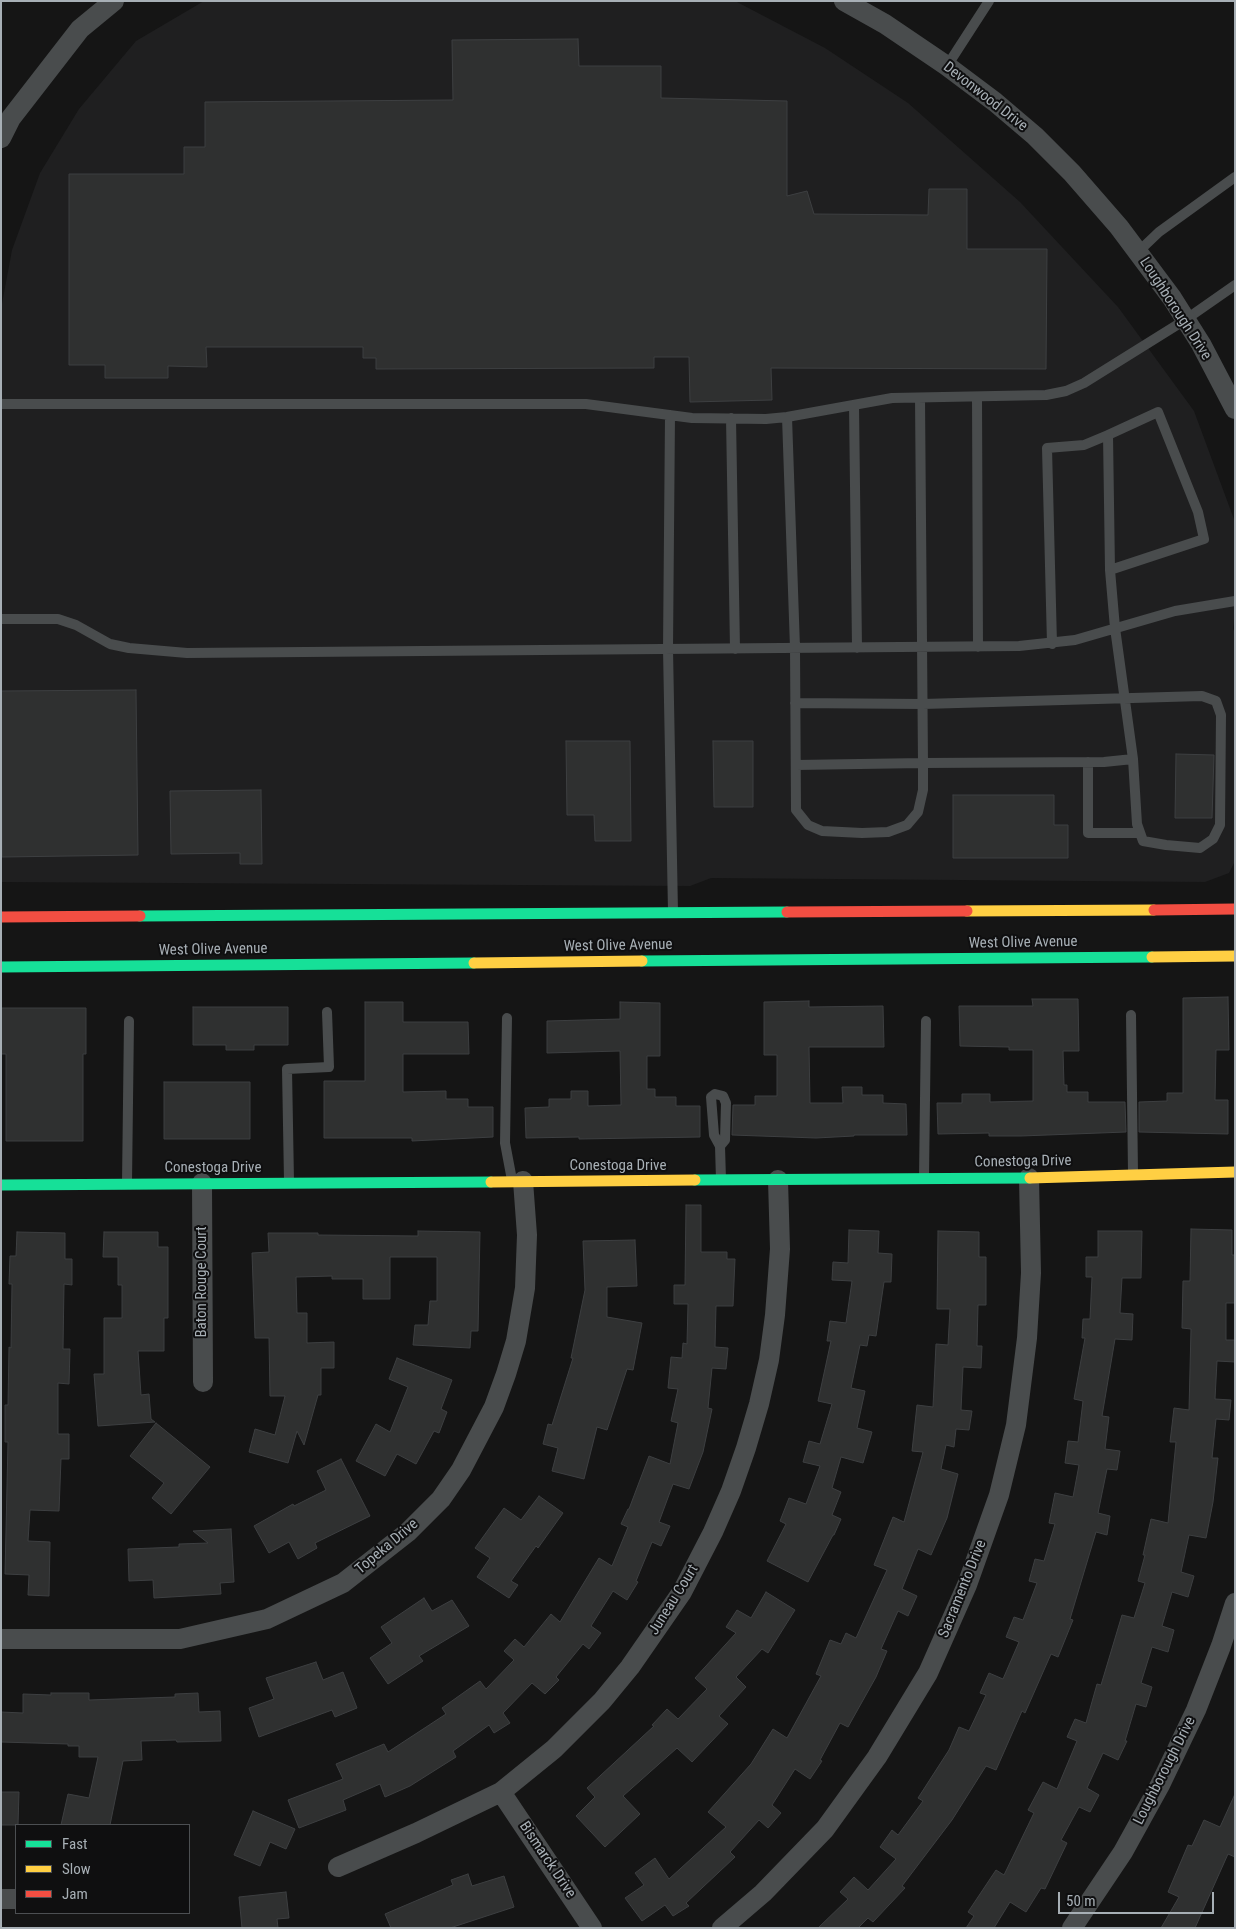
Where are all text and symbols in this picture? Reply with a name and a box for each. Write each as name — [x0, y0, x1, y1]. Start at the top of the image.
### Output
street label: Devonwood Drive — [939, 58, 1031, 136]
street label: Loughborough Drive — [1135, 254, 1215, 364]
street label: West Olive Avenue — [968, 933, 1078, 953]
street label: West Olive Avenue — [563, 936, 673, 956]
street label: West Olive Avenue — [158, 940, 268, 960]
street label: Conestoga Drive — [974, 1152, 1072, 1172]
street label: Conestoga Drive — [570, 1157, 666, 1175]
street label: Conestoga Drive — [165, 1159, 261, 1177]
street label: Baton Rouge Court — [193, 1226, 211, 1338]
street label: Topeka Drive — [352, 1516, 422, 1578]
street label: Sacramento Drive — [935, 1537, 991, 1641]
street label: Juneau Court — [645, 1562, 703, 1638]
street label: Loughborough Drive — [1130, 1714, 1200, 1828]
street label: Bismarck Drive — [515, 1818, 579, 1902]
legend — [15, 1824, 190, 1914]
text: Fast — [62, 1835, 87, 1853]
text: Slow — [62, 1860, 91, 1878]
scale bar — [1061, 1882, 1217, 1914]
text: Jam — [62, 1885, 88, 1903]
text: 50 m — [1066, 1892, 1096, 1910]

